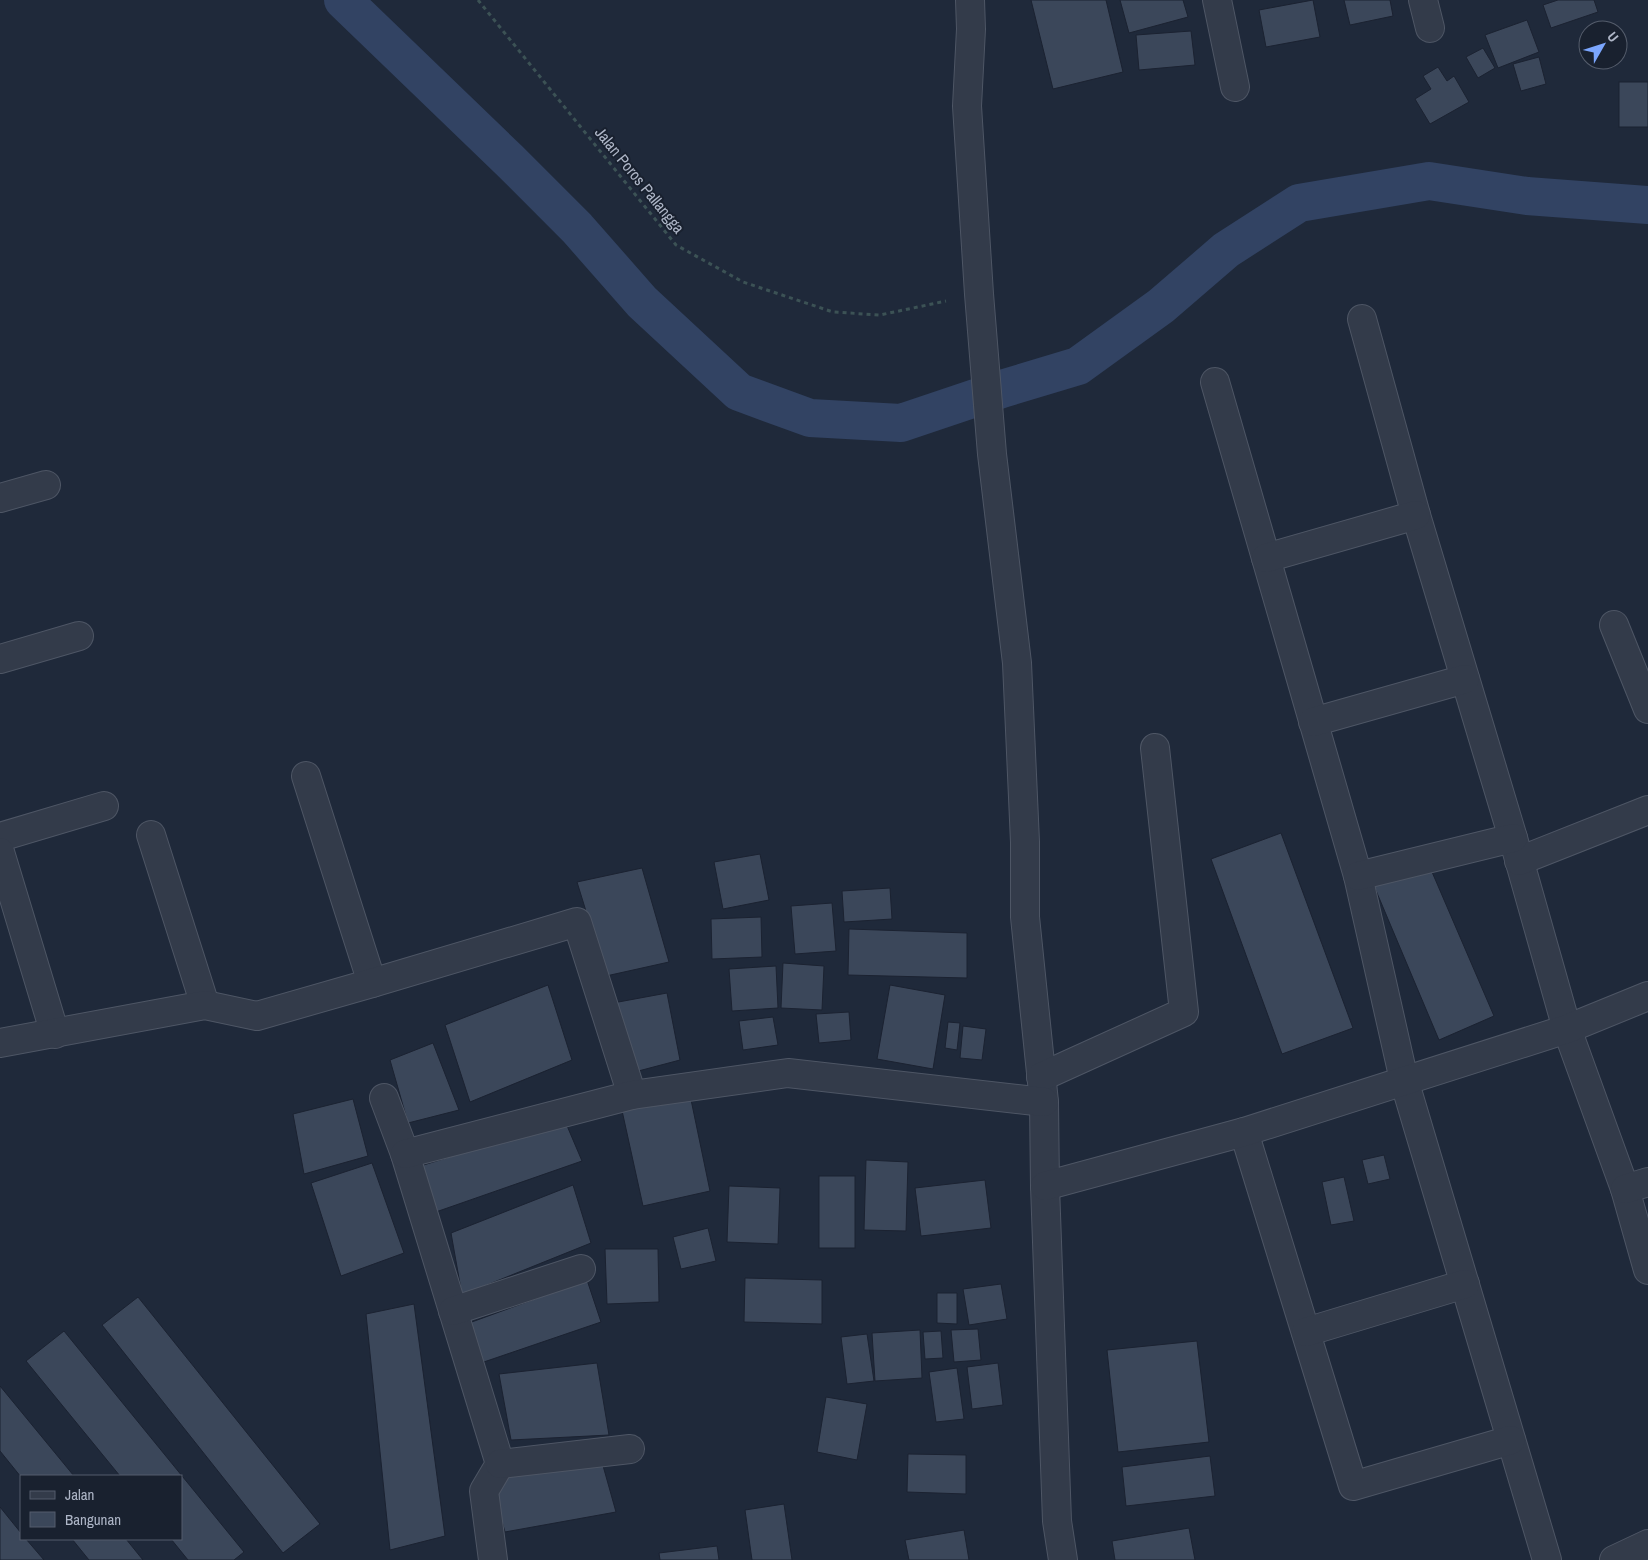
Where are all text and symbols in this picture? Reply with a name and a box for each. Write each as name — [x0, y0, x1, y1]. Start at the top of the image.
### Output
north arrow — [1578, 20, 1628, 70]
text: U — [1603, 28, 1623, 46]
street label: Jalan Poros Pallangga — [590, 122, 690, 238]
legend — [20, 1475, 182, 1540]
text: Jalan — [65, 1484, 94, 1505]
text: Bangunan — [65, 1509, 121, 1530]

